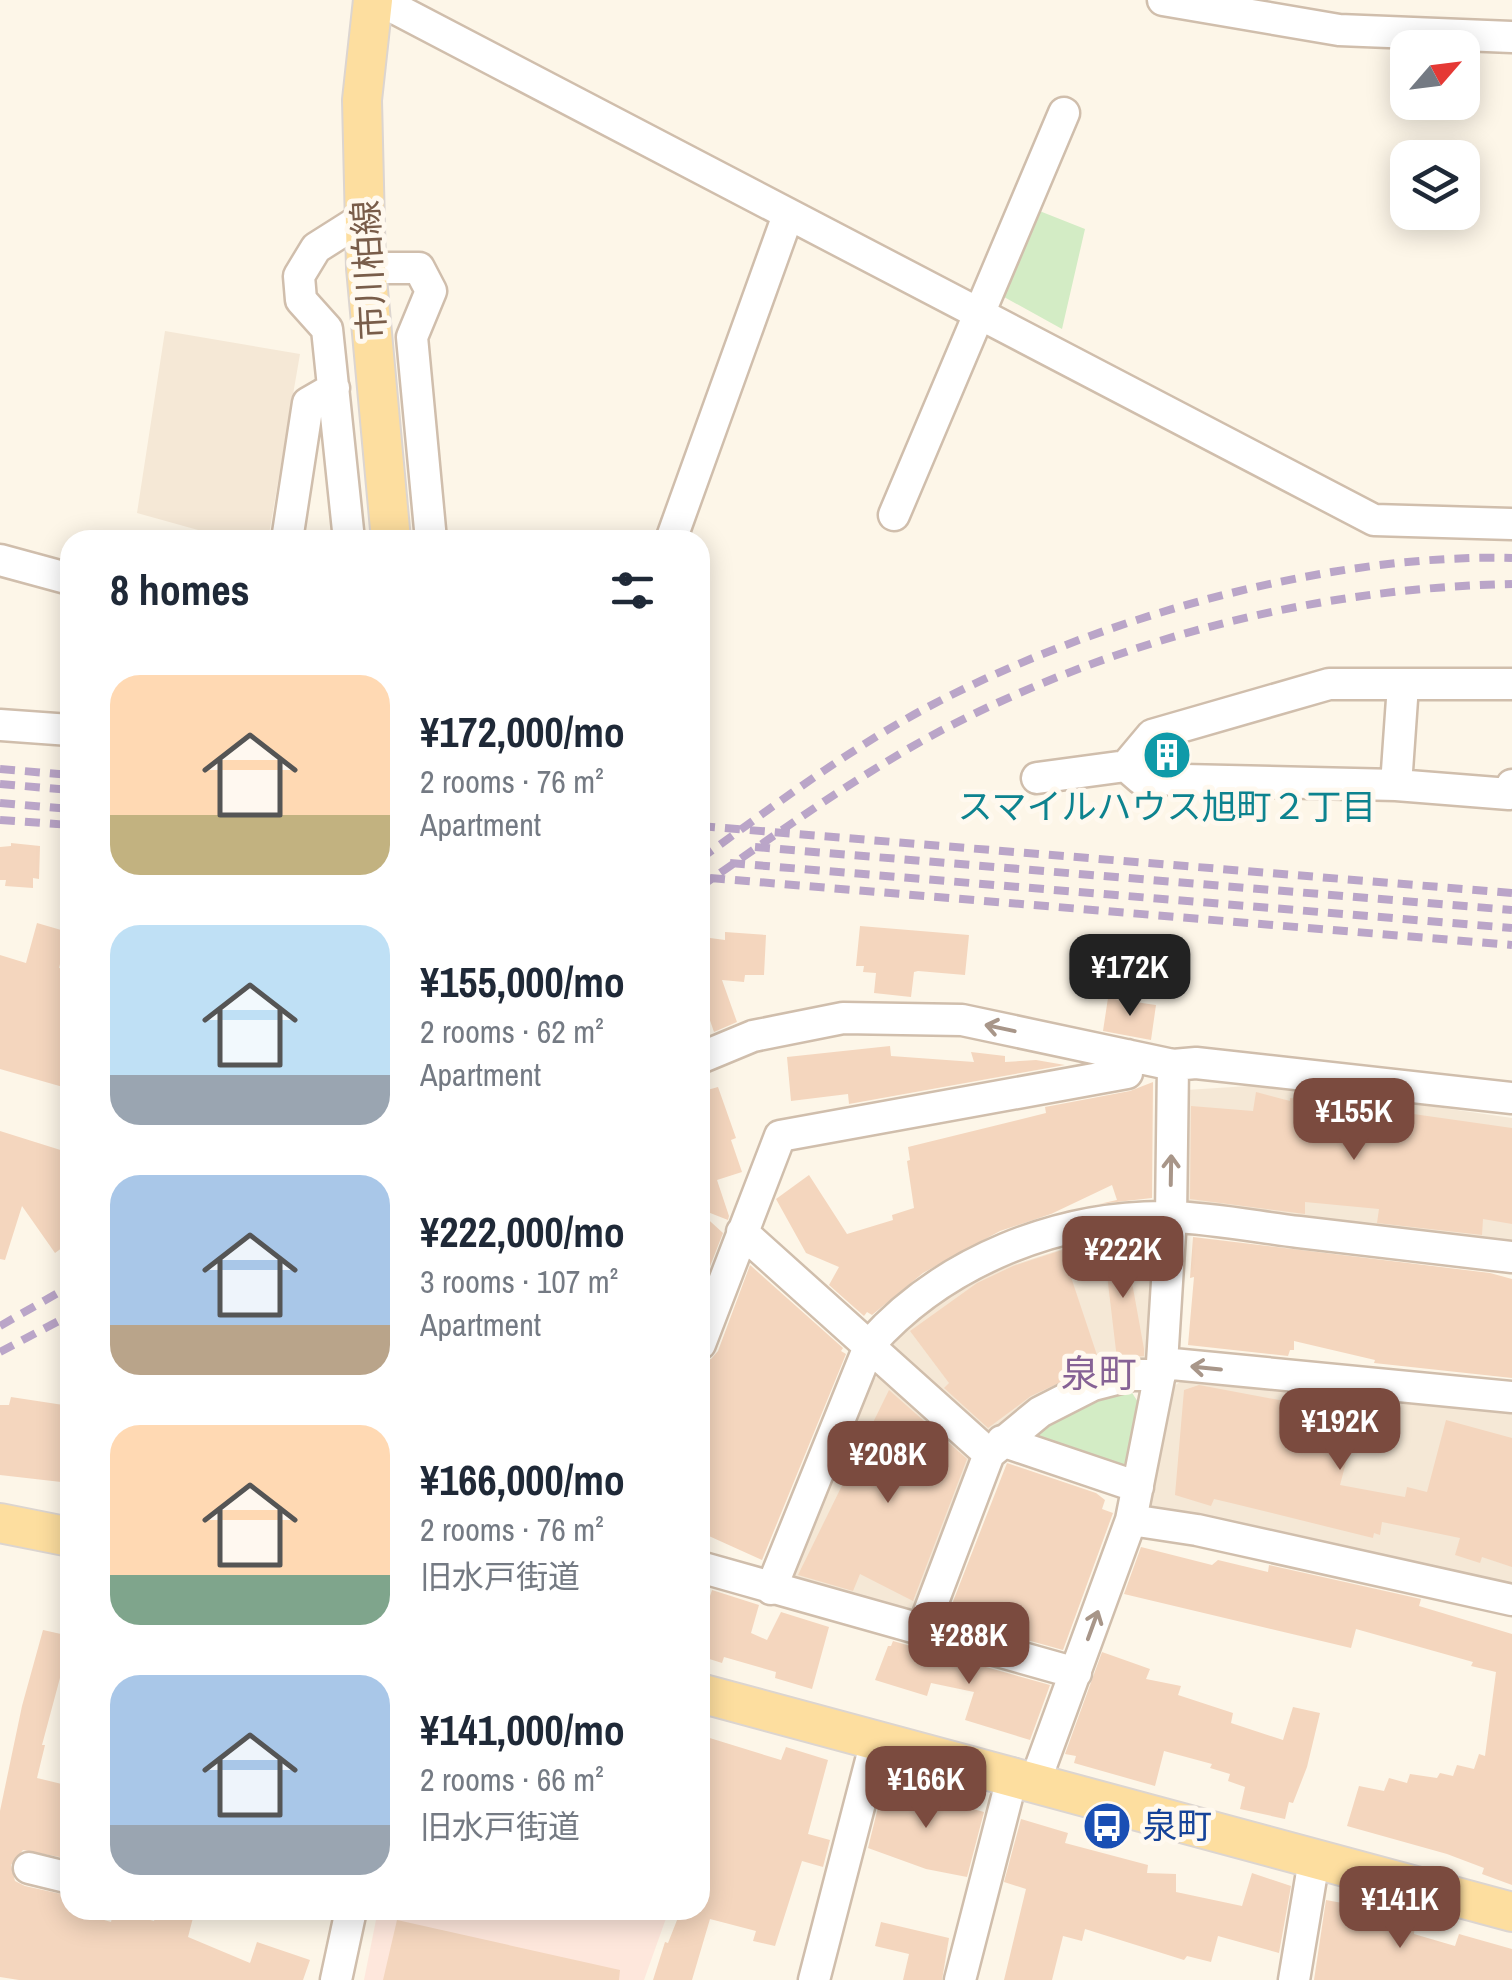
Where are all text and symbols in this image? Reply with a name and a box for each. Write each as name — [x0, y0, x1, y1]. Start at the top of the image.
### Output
north arrow — [1390, 30, 1480, 120]
map controls — [1390, 30, 1480, 230]
button: layers — [1390, 140, 1480, 230]
street label: 市川柏線 — [341, 199, 396, 341]
text: 8 homes — [110, 562, 250, 618]
icon: filters — [605, 563, 660, 618]
text: ¥172,000/mo — [420, 704, 625, 760]
icon: home — [190, 715, 310, 835]
building icon: スマイルハウス旭町２丁目 — [1141, 729, 1193, 781]
text: 2 rooms · 76 m² — [420, 760, 604, 803]
place label: スマイルハウス旭町２丁目 — [958, 783, 1376, 830]
text: Apartment — [420, 803, 541, 846]
pin: ¥172K — [1060, 934, 1200, 1019]
text: ¥172K — [1091, 945, 1169, 988]
text: ¥155,000/mo — [420, 954, 625, 1010]
icon: home — [190, 965, 310, 1085]
text: 2 rooms · 62 m² — [420, 1010, 604, 1053]
one-way arrow — [985, 1018, 1017, 1036]
text: Apartment — [420, 1053, 541, 1096]
pin: ¥155K — [1284, 1078, 1424, 1163]
text: ¥155K — [1315, 1089, 1393, 1132]
one-way arrow — [1162, 1154, 1181, 1186]
text: ¥222,000/mo — [420, 1204, 625, 1260]
icon: home — [190, 1215, 310, 1335]
pin: ¥222K — [1053, 1216, 1193, 1301]
text: ¥222K — [1084, 1227, 1162, 1270]
text: 3 rooms · 107 m² — [420, 1260, 618, 1303]
text: Apartment — [420, 1303, 541, 1346]
district label: 泉町 — [1061, 1348, 1137, 1399]
one-way arrow — [1190, 1358, 1223, 1377]
pin: ¥192K — [1270, 1388, 1410, 1473]
text: ¥192K — [1301, 1399, 1379, 1442]
pin: ¥208K — [818, 1421, 958, 1506]
text: ¥208K — [849, 1432, 927, 1475]
text: ¥166,000/mo — [420, 1452, 625, 1508]
icon: home — [190, 1465, 310, 1585]
text: 2 rooms · 76 m² — [420, 1508, 604, 1551]
text: 旧水戸街道 — [420, 1555, 580, 1598]
pin: ¥288K — [899, 1602, 1039, 1687]
one-way arrow — [1085, 1610, 1103, 1641]
text: ¥288K — [930, 1613, 1008, 1656]
text: ¥141,000/mo — [420, 1702, 625, 1758]
icon: home — [190, 1715, 310, 1835]
pin: ¥166K — [856, 1746, 996, 1831]
text: ¥166K — [887, 1757, 965, 1800]
text: 2 rooms · 66 m² — [420, 1758, 604, 1801]
bus stop icon: 泉町 — [1081, 1800, 1133, 1852]
place label: 泉町 — [1142, 1802, 1212, 1849]
text: 旧水戸街道 — [420, 1805, 580, 1848]
pin: ¥141K — [1330, 1866, 1470, 1951]
text: ¥141K — [1361, 1877, 1439, 1920]

